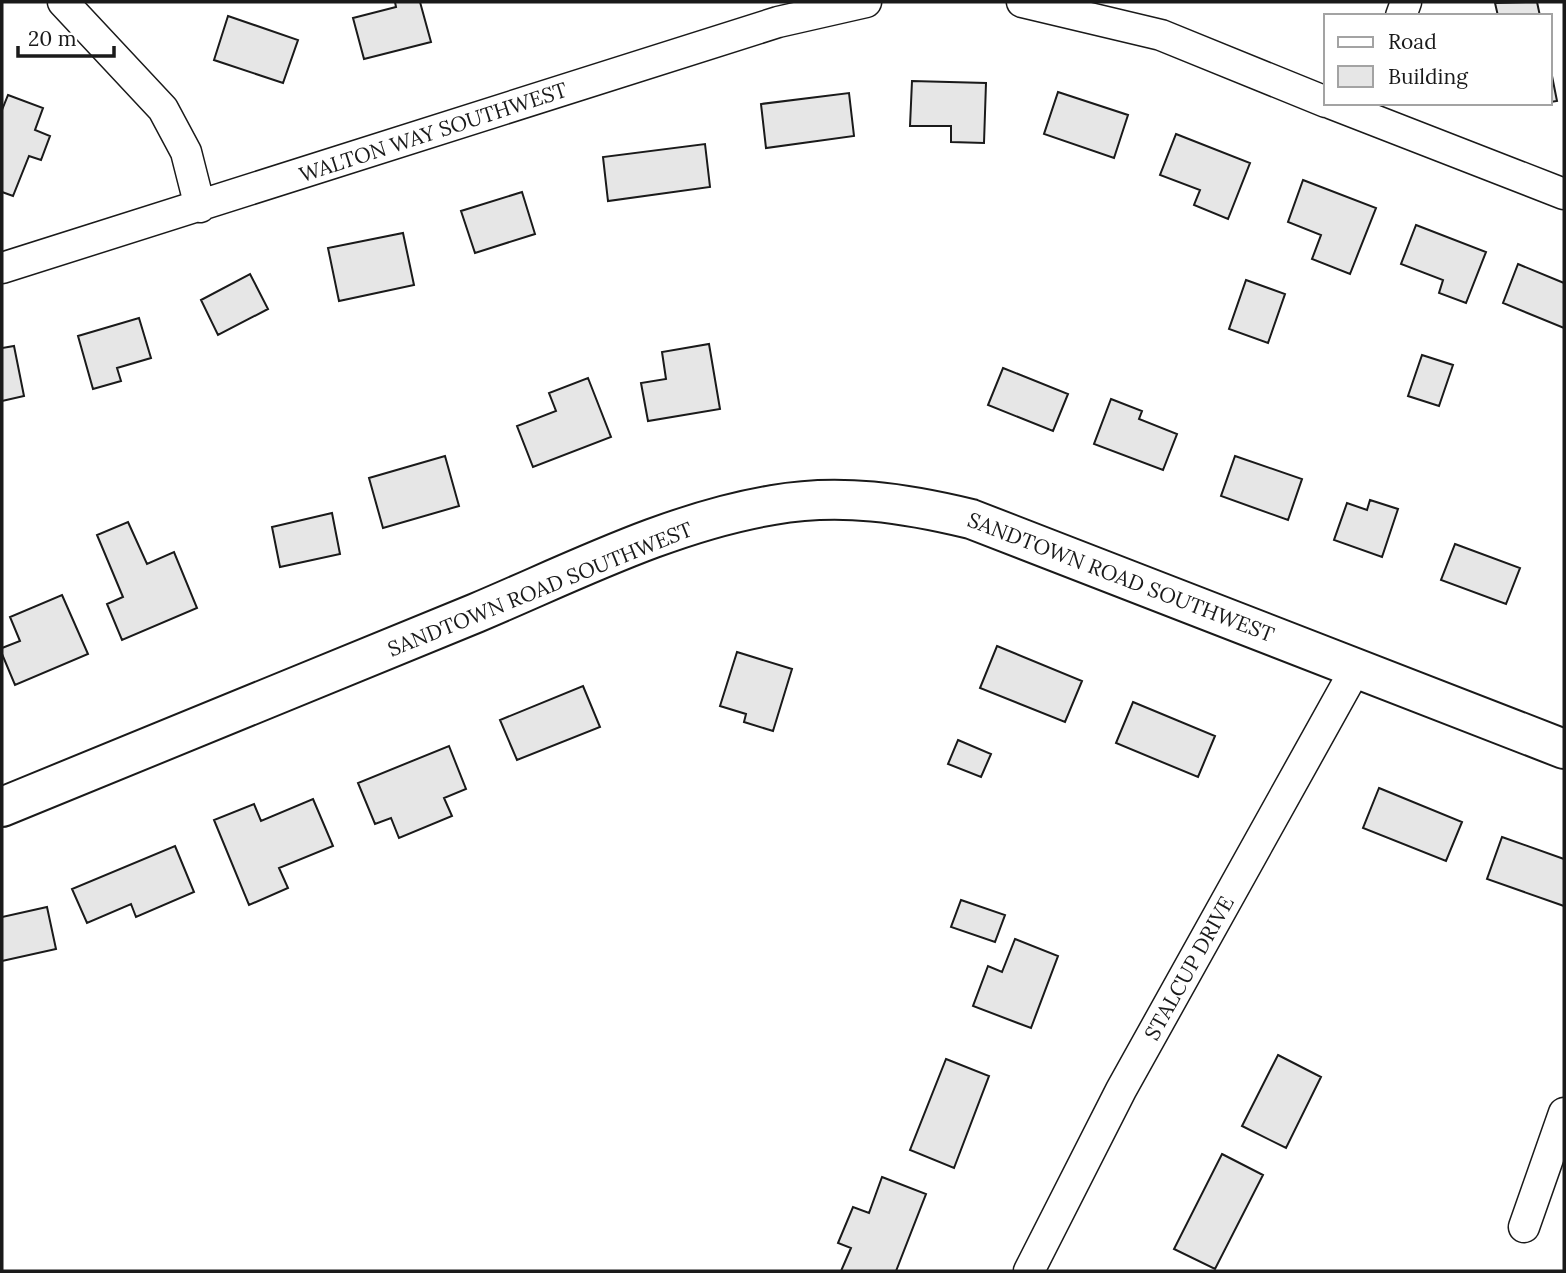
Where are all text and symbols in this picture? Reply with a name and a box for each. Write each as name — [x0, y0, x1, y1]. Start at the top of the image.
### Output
scale bar — [18, 14, 114, 58]
legend — [1324, 14, 1552, 105]
text: 20 m — [28, 25, 77, 52]
text: Road — [1388, 28, 1437, 55]
text: Building — [1388, 63, 1468, 90]
street label: WALTON WAY SOUTHWEST — [296, 76, 570, 188]
street label: SANDTOWN ROAD SOUTHWEST — [964, 506, 1278, 648]
street label: SANDTOWN ROAD SOUTHWEST — [384, 515, 696, 663]
street label: STALCUP DRIVE — [1138, 891, 1240, 1045]

